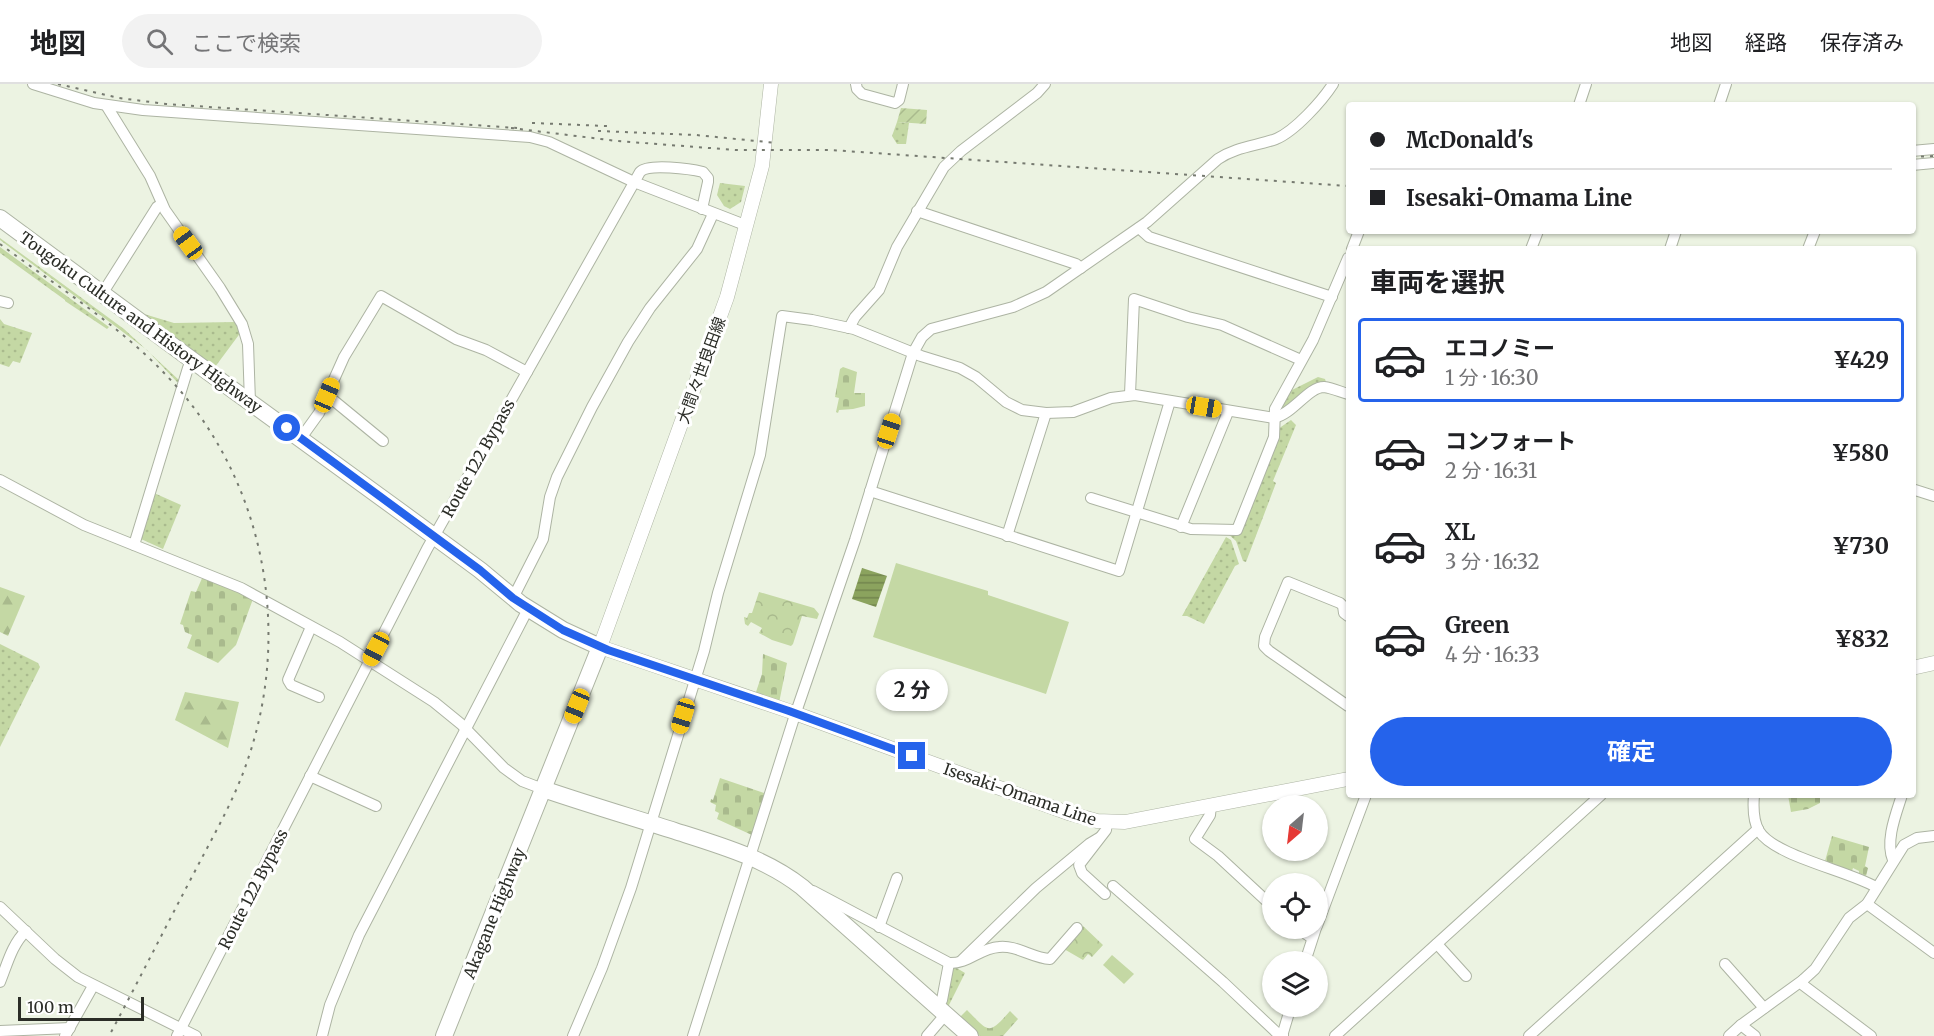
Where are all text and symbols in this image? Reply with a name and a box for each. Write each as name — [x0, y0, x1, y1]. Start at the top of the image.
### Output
search box — [122, 14, 542, 68]
text: 地図 — [30, 25, 86, 61]
icon: search — [143, 25, 176, 58]
text: ここで検索 — [191, 29, 301, 57]
text: 地図 — [1670, 29, 1712, 56]
text: 経路 — [1745, 29, 1787, 56]
text: 保存済み — [1820, 29, 1904, 56]
text: McDonald's — [1406, 126, 1533, 154]
text: Isesaki-Omama Line — [1406, 184, 1632, 212]
car — [170, 223, 206, 263]
street label: Tougoku Culture and History Highway — [16, 227, 267, 417]
text: 車両を選択 — [1370, 265, 1505, 299]
street label: 大間々世良田線 — [672, 314, 730, 426]
icon: car — [1373, 333, 1427, 387]
text: エコノミー — [1445, 334, 1555, 362]
text: ¥429 — [1833, 346, 1889, 374]
text: 1 分 · 16:30 — [1445, 365, 1539, 390]
car — [312, 375, 342, 415]
street label: Route 122 Bypass — [437, 395, 519, 521]
car — [1185, 395, 1223, 419]
car — [875, 411, 903, 451]
route start — [273, 414, 300, 441]
icon: car — [1373, 426, 1427, 480]
text: コンフォート — [1445, 427, 1576, 455]
text: ¥580 — [1832, 439, 1889, 467]
text: 2 分 · 16:31 — [1445, 458, 1537, 483]
text: XL — [1445, 518, 1475, 546]
icon: car — [1373, 519, 1427, 573]
text: ¥730 — [1832, 532, 1889, 560]
text: 3 分 · 16:32 — [1445, 549, 1540, 574]
text: Green — [1445, 611, 1509, 639]
icon: car — [1373, 612, 1427, 666]
text: ¥832 — [1835, 625, 1889, 653]
car — [360, 629, 392, 669]
text: 4 分 · 16:33 — [1445, 642, 1540, 667]
callout: 2 分 — [876, 669, 948, 711]
text: 2 分 — [894, 677, 930, 702]
car — [562, 686, 592, 726]
car — [669, 696, 697, 736]
button: 確定 — [1370, 717, 1892, 786]
route end — [898, 742, 925, 769]
street label: Isesaki-Omama Line — [941, 758, 1099, 830]
north arrow — [1262, 795, 1328, 861]
map controls — [1262, 795, 1328, 1017]
street label: Route 122 Bypass — [214, 825, 292, 952]
street label: Akagane Highway — [458, 844, 530, 982]
button: locate — [1262, 873, 1328, 939]
button: layers — [1262, 951, 1328, 1017]
scale bar — [18, 994, 144, 1022]
text: 100 m — [27, 997, 74, 1017]

